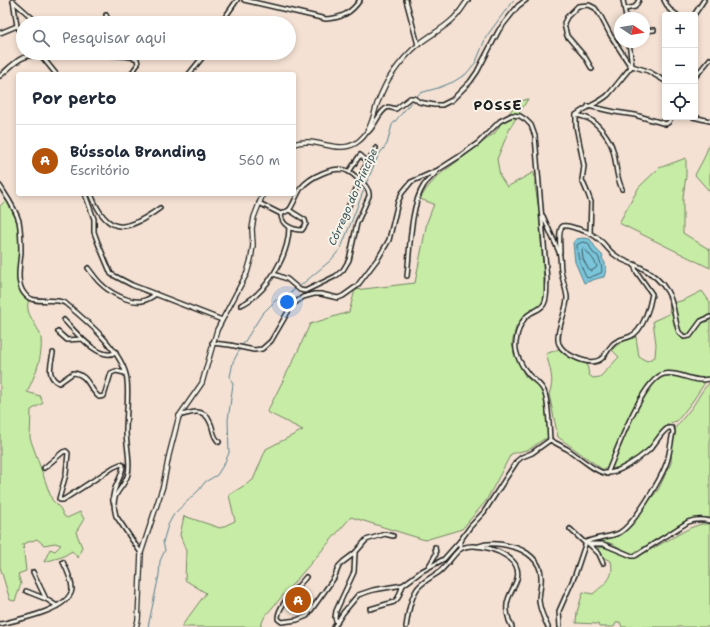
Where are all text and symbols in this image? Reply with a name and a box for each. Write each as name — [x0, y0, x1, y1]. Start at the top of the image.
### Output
north arrow — [614, 12, 650, 48]
map controls — [662, 12, 698, 120]
button: + — [662, 12, 698, 48]
search box — [16, 16, 296, 60]
icon: search — [30, 27, 52, 49]
text: Pesquisar aqui — [62, 28, 166, 48]
button: − — [662, 48, 698, 84]
button: locate — [662, 84, 698, 120]
text: Por perto — [32, 87, 117, 109]
district label: POSSE — [473, 96, 523, 114]
text: Bússola Branding — [70, 142, 206, 162]
water label: Córrego do Príncipe — [325, 146, 381, 248]
text: A — [40, 152, 50, 169]
text: 560 m — [239, 152, 280, 169]
text: Escritório — [70, 162, 130, 179]
your location — [277, 292, 297, 312]
pin: A — [285, 585, 311, 615]

